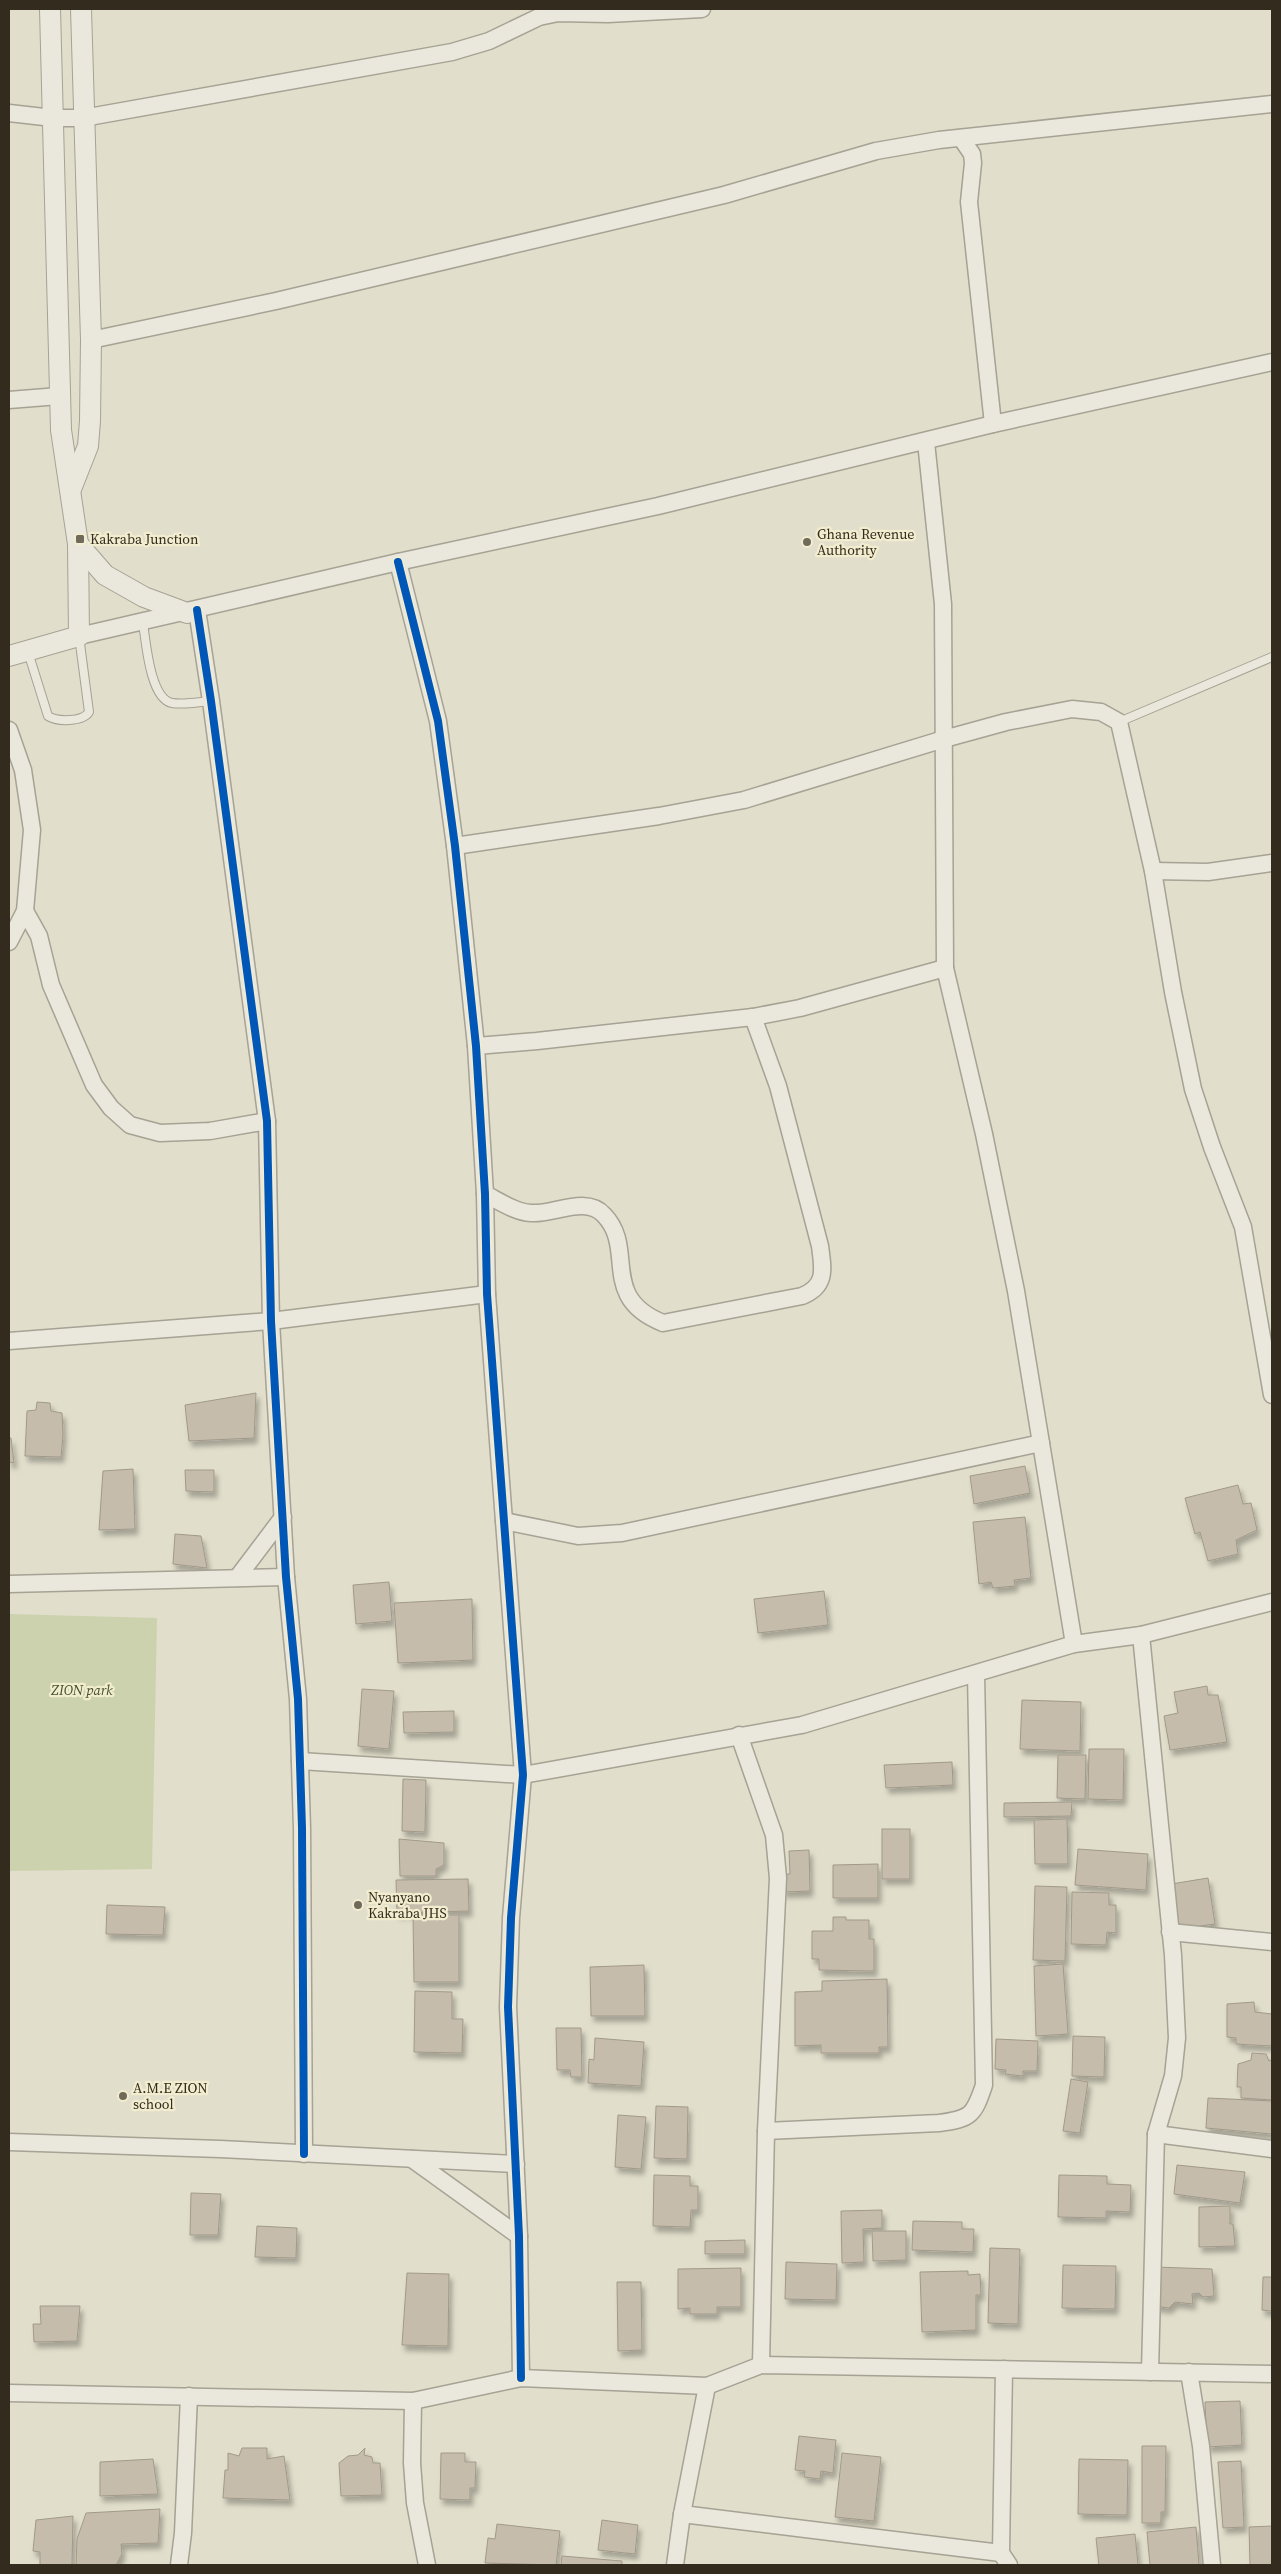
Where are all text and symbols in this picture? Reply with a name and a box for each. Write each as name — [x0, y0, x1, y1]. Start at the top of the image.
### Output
place label: Ghana Revenue Authority — [817, 524, 914, 560]
place label: Kakraba Junction — [90, 529, 199, 549]
marker: Kakraba Junction — [74, 533, 86, 545]
marker: Ghana Revenue Authority — [801, 536, 813, 548]
park label: ZION park — [50, 1680, 113, 1700]
place label: Nyanyano Kakraba JHS — [368, 1887, 447, 1923]
marker: Nyanyano Kakraba JHS — [352, 1899, 364, 1911]
place label: A.M.E ZION school — [133, 2078, 208, 2114]
marker: A.M.E ZION school — [117, 2090, 129, 2102]

